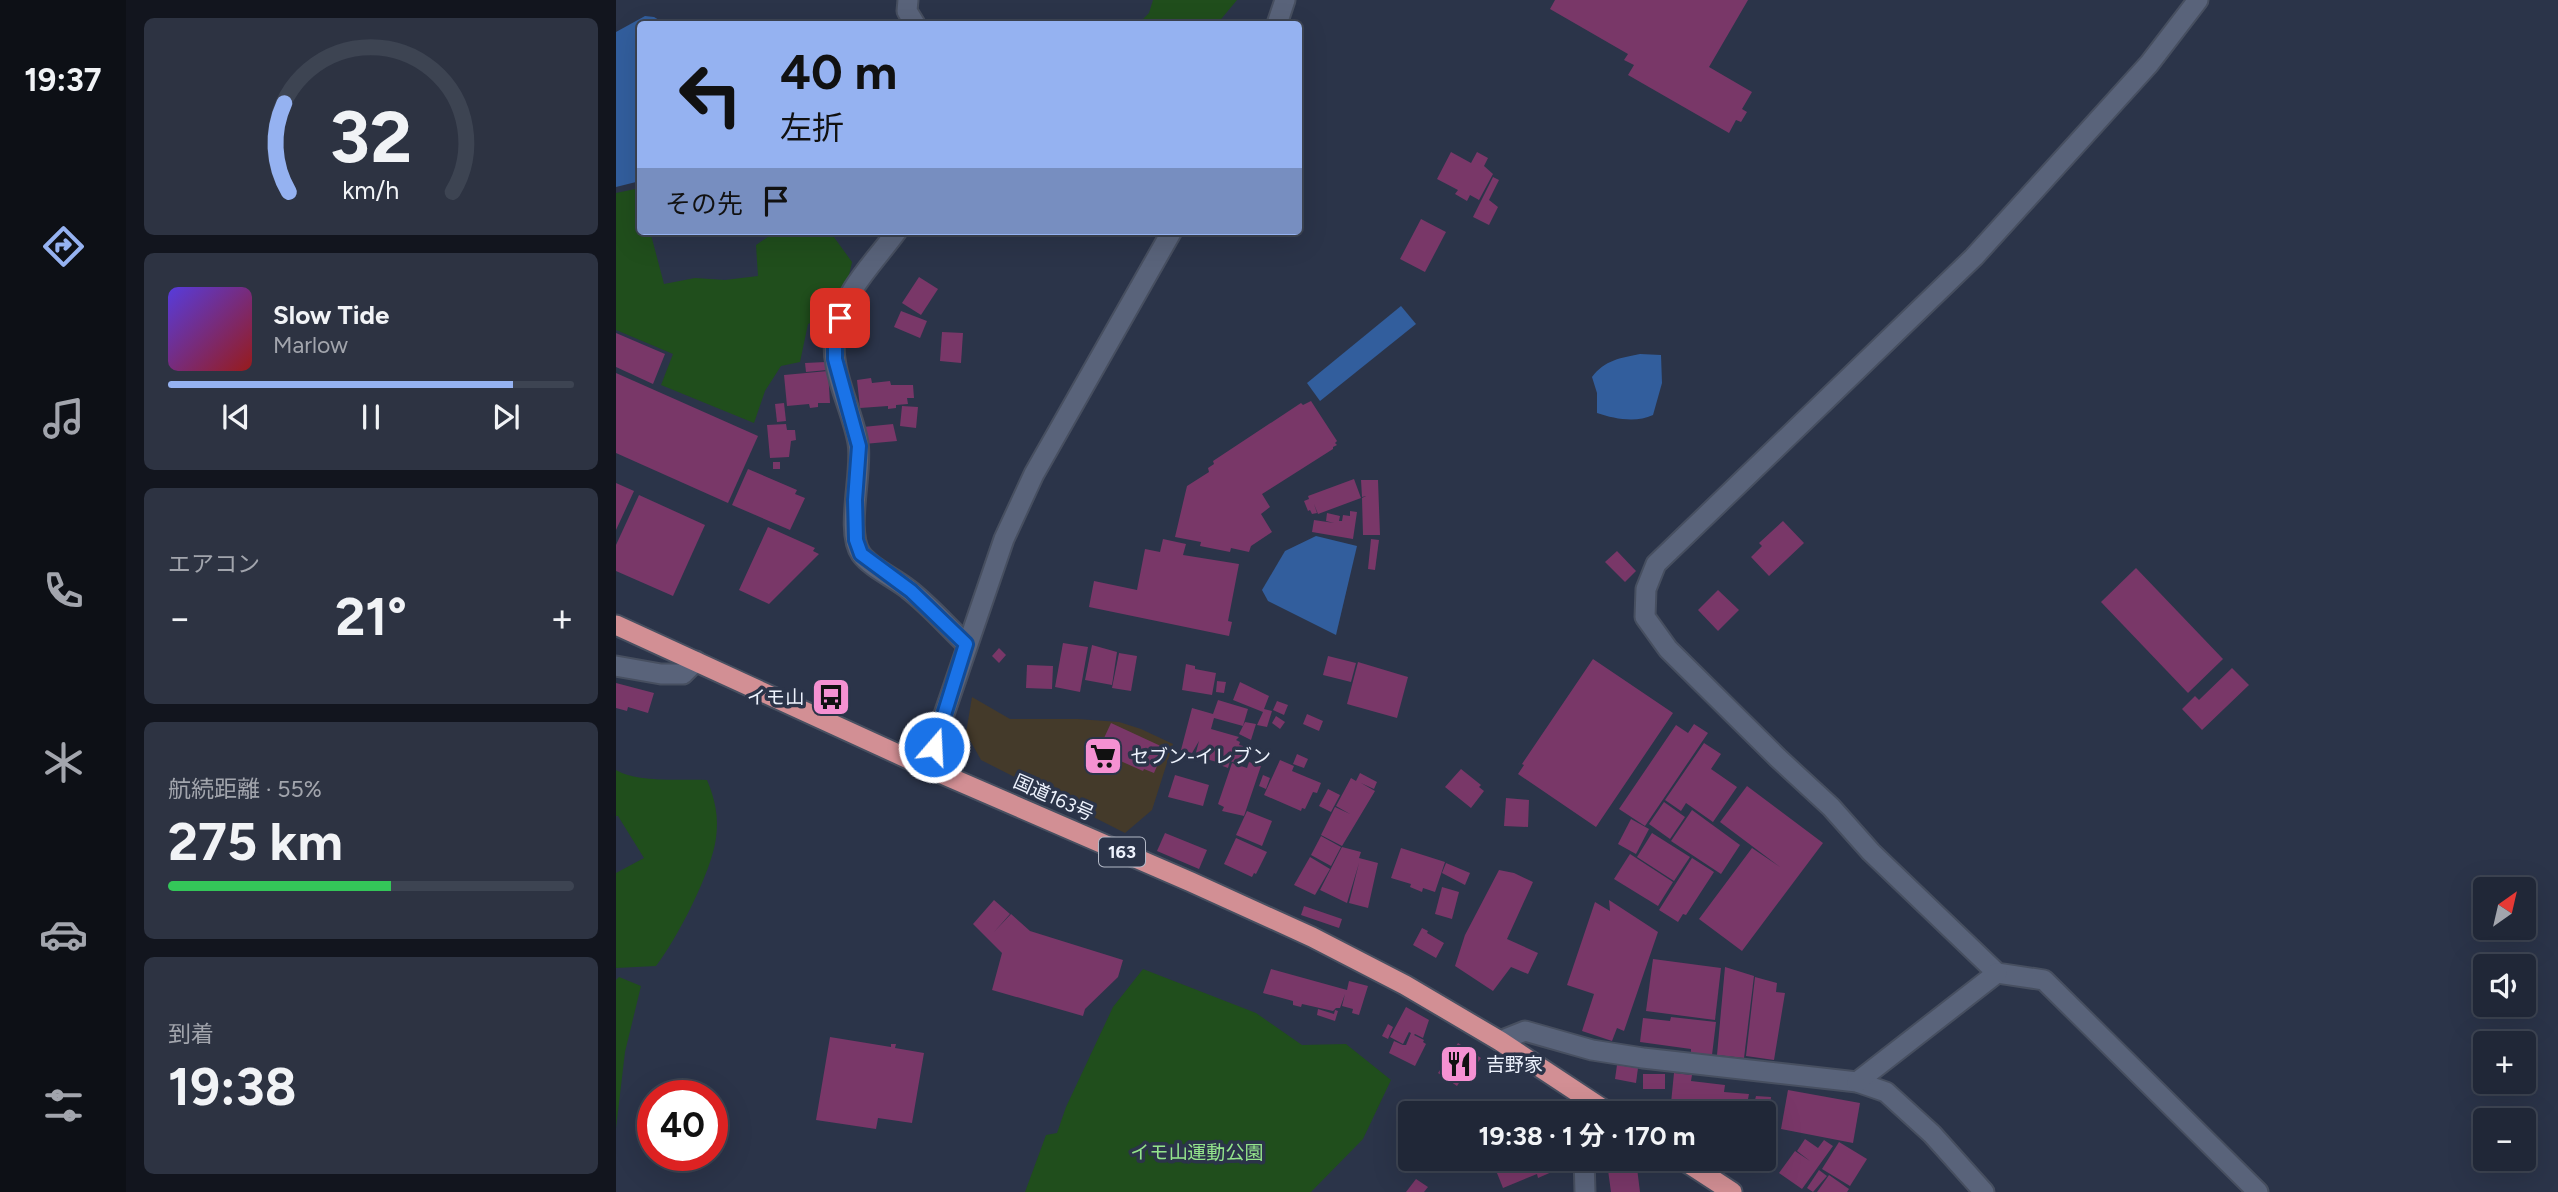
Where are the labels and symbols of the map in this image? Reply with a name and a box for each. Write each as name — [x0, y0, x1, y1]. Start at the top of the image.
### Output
pin — [810, 288, 870, 348]
bus stop icon: イモ山 — [810, 676, 852, 718]
place label: イモ山 — [747, 686, 804, 709]
position arrow — [897, 710, 971, 784]
supermarket icon: セブン-イレブン — [1082, 735, 1124, 777]
place label: セブン-イレブン — [1130, 745, 1271, 768]
street label: 国道163号 — [1010, 769, 1098, 825]
road number: 163 — [1099, 838, 1145, 866]
north arrow — [2473, 877, 2536, 940]
restaurant icon: 吉野家 — [1438, 1043, 1480, 1085]
place label: 吉野家 — [1486, 1053, 1543, 1076]
speed limit sign: 40 — [637, 1080, 728, 1171]
park label: イモ山運動公園 — [1130, 1141, 1264, 1164]

